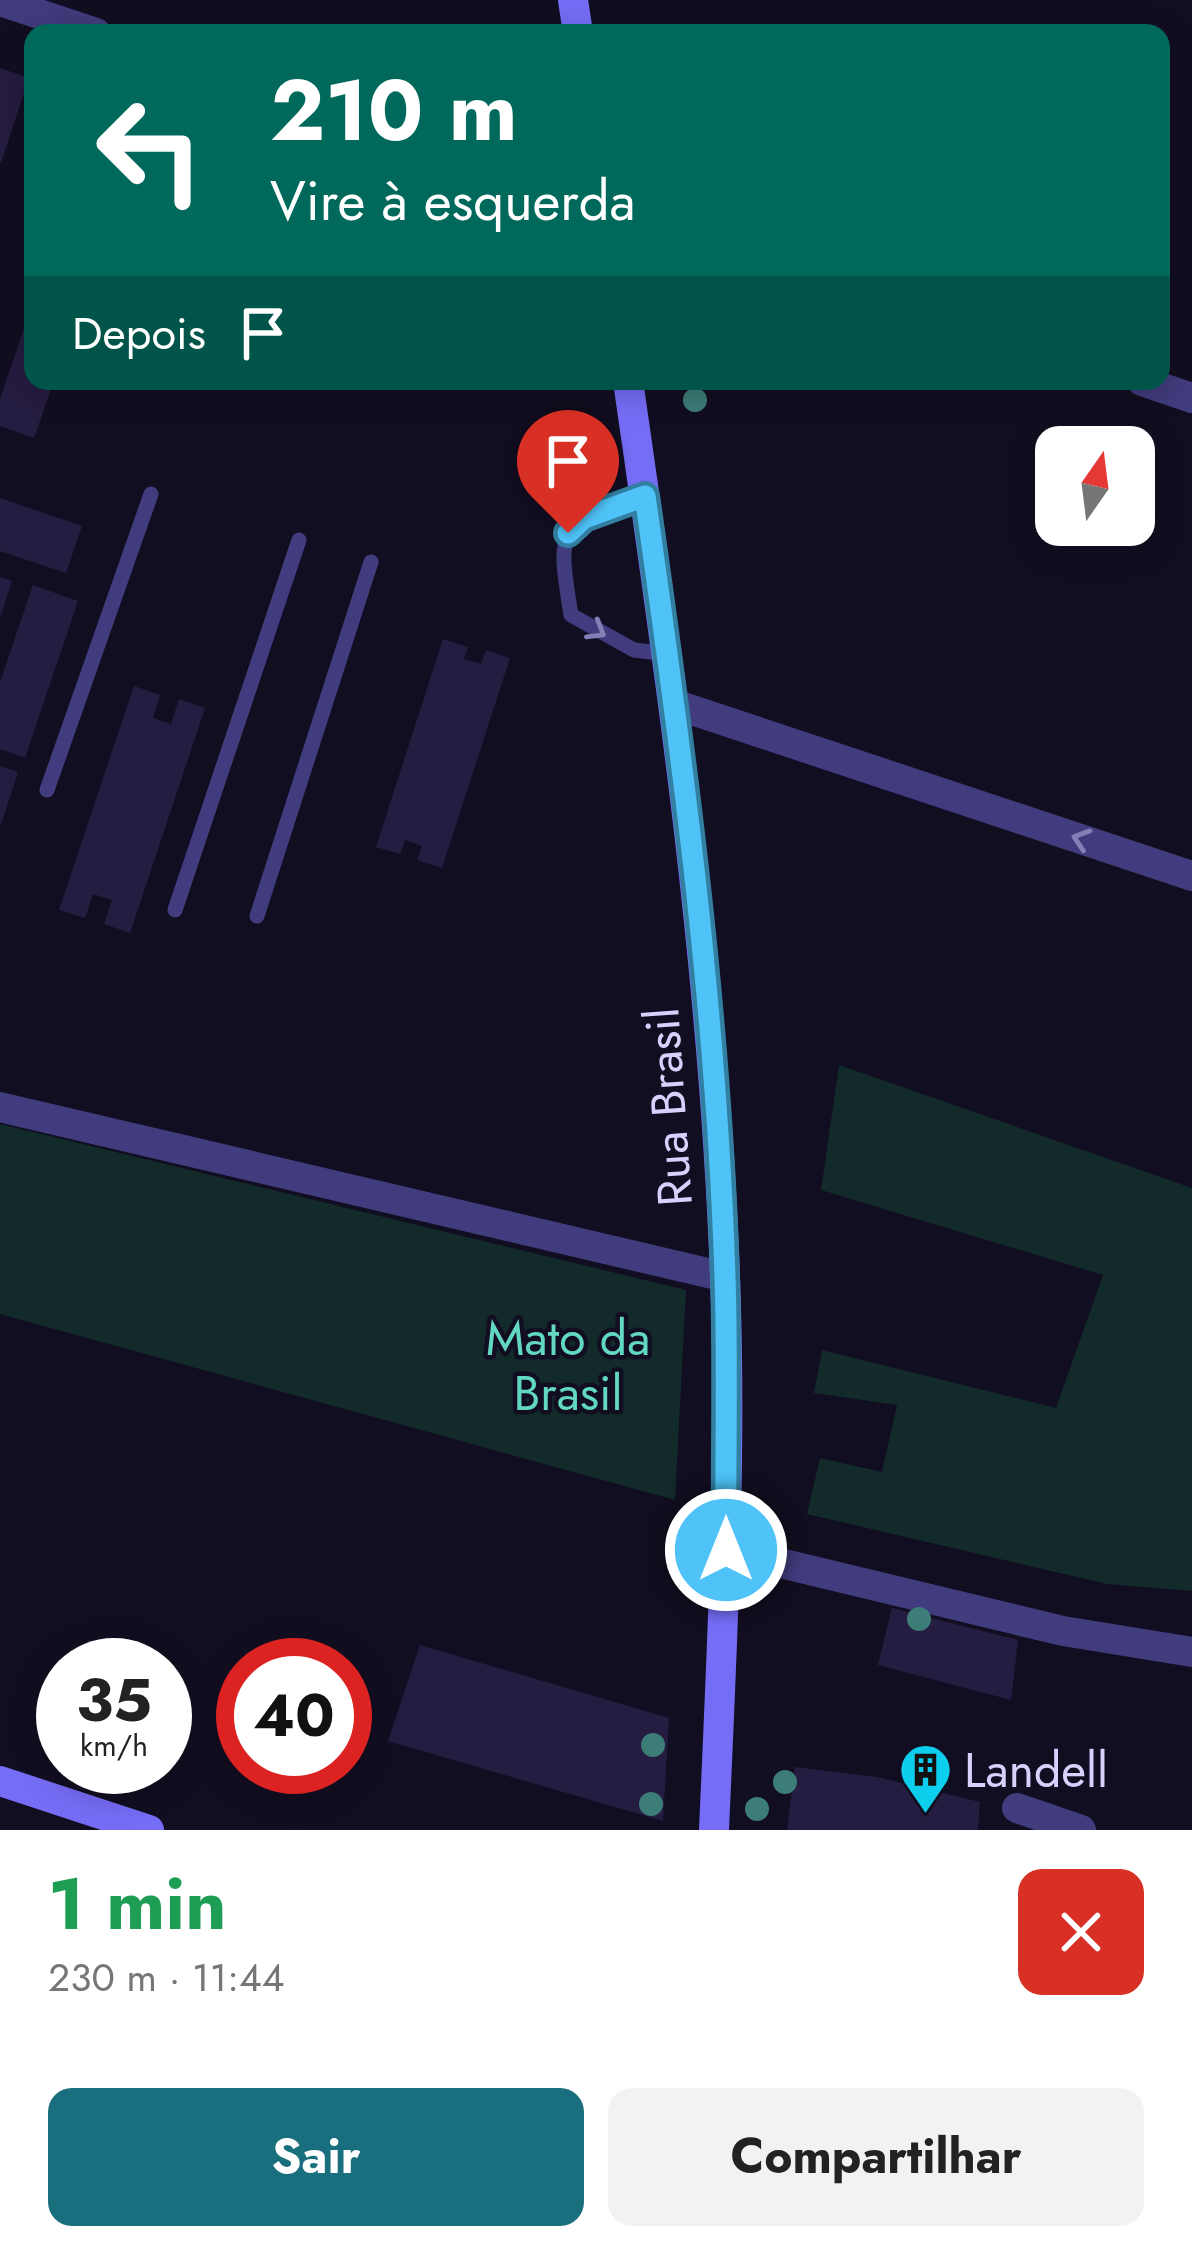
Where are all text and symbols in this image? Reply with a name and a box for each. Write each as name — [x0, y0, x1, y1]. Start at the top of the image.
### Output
text: 210 m — [270, 50, 518, 172]
icon: left — [72, 72, 228, 228]
text: Vire à esquerda — [270, 162, 636, 240]
icon: arrive — [230, 300, 296, 366]
text: Depois — [72, 301, 206, 366]
pin — [517, 410, 619, 533]
north arrow — [1035, 426, 1155, 546]
map controls — [1035, 426, 1155, 546]
icon: arrive — [535, 428, 601, 494]
one-way arrow — [584, 617, 606, 639]
one-way arrow — [1071, 828, 1092, 853]
street label: Rua Brasil — [627, 1005, 710, 1209]
park label: Mato da Brasil — [486, 1304, 650, 1428]
position arrow — [663, 1487, 789, 1613]
speed limit sign: 40 — [216, 1638, 372, 1794]
text: 35 — [76, 1657, 152, 1744]
text: km/h — [80, 1724, 148, 1767]
place label: Landell — [964, 1736, 1108, 1805]
building icon: Landell — [897, 1742, 953, 1816]
text: 1 min — [48, 1852, 227, 1956]
button: close — [1018, 1869, 1144, 1995]
text: 230 m · 11:44 — [48, 1949, 284, 2006]
button: Sair — [48, 2088, 584, 2226]
button: Compartilhar — [608, 2088, 1144, 2226]

